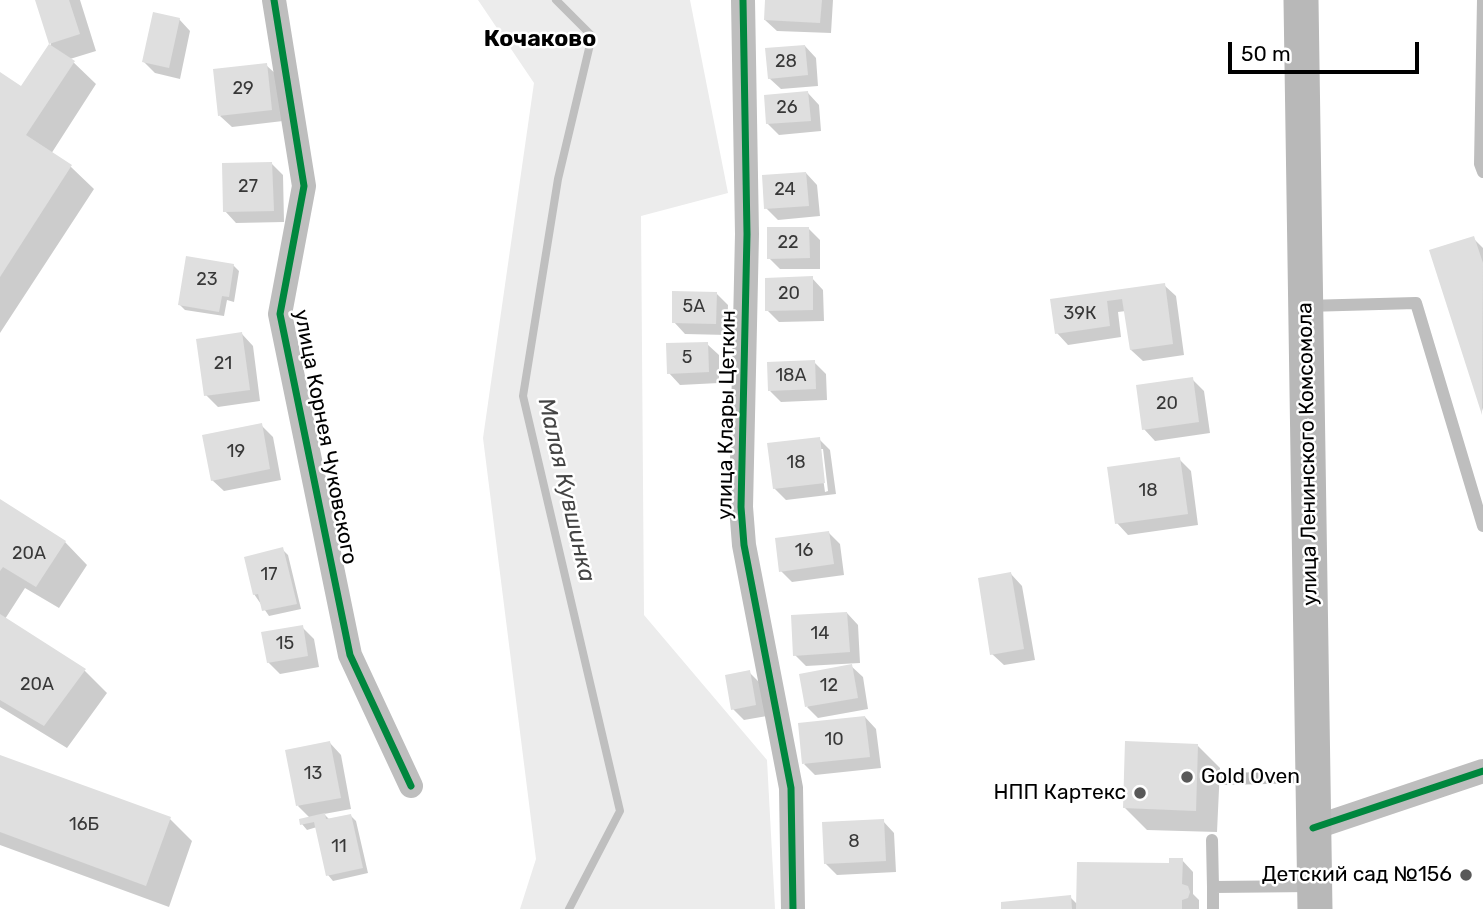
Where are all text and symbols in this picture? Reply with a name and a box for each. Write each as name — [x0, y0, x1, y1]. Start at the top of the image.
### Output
district label: Кочаково — [484, 25, 596, 53]
scale bar — [1231, 28, 1422, 72]
text: 50 m — [1241, 41, 1291, 66]
house number: 28 — [775, 51, 797, 73]
house number: 29 — [232, 78, 254, 100]
house number: 26 — [776, 97, 798, 119]
house number: 27 — [238, 176, 258, 198]
house number: 24 — [774, 179, 796, 201]
house number: 22 — [777, 232, 799, 254]
house number: 23 — [196, 269, 218, 291]
house number: 20 — [778, 283, 800, 305]
house number: 5А — [683, 296, 705, 318]
street label: улица Ленинского Комсомола — [1293, 302, 1323, 606]
house number: 39К — [1063, 303, 1097, 325]
street label: улица Корнея Чуковского — [288, 307, 362, 567]
street label: улица Клары Цеткин — [713, 310, 741, 520]
house number: 5 — [682, 347, 692, 369]
house number: 21 — [214, 353, 232, 375]
house number: 18А — [775, 365, 807, 387]
house number: 20 — [1156, 393, 1178, 415]
water label: Малая Кувшинка — [531, 395, 601, 585]
house number: 19 — [227, 441, 245, 463]
house number: 18 — [786, 452, 806, 474]
house number: 18 — [1138, 480, 1158, 502]
house number: 16 — [795, 540, 813, 562]
house number: 20А — [12, 543, 46, 565]
house number: 17 — [261, 564, 277, 586]
house number: 14 — [811, 623, 829, 645]
house number: 15 — [276, 633, 294, 655]
house number: 20А — [20, 674, 54, 696]
house number: 12 — [820, 675, 838, 697]
house number: 10 — [824, 729, 844, 751]
house number: 13 — [304, 763, 322, 785]
place label: Gold Oven — [1201, 764, 1300, 790]
marker: Gold Oven — [1179, 769, 1195, 785]
place label: НПП Картекс — [993, 780, 1126, 806]
marker: НПП Картекс — [1132, 785, 1148, 801]
house number: 16Б — [69, 814, 99, 836]
house number: 8 — [848, 831, 860, 853]
house number: 11 — [331, 836, 347, 858]
place label: Детский сад №156 — [1262, 862, 1452, 888]
marker: Детский сад №156 — [1458, 867, 1474, 883]

